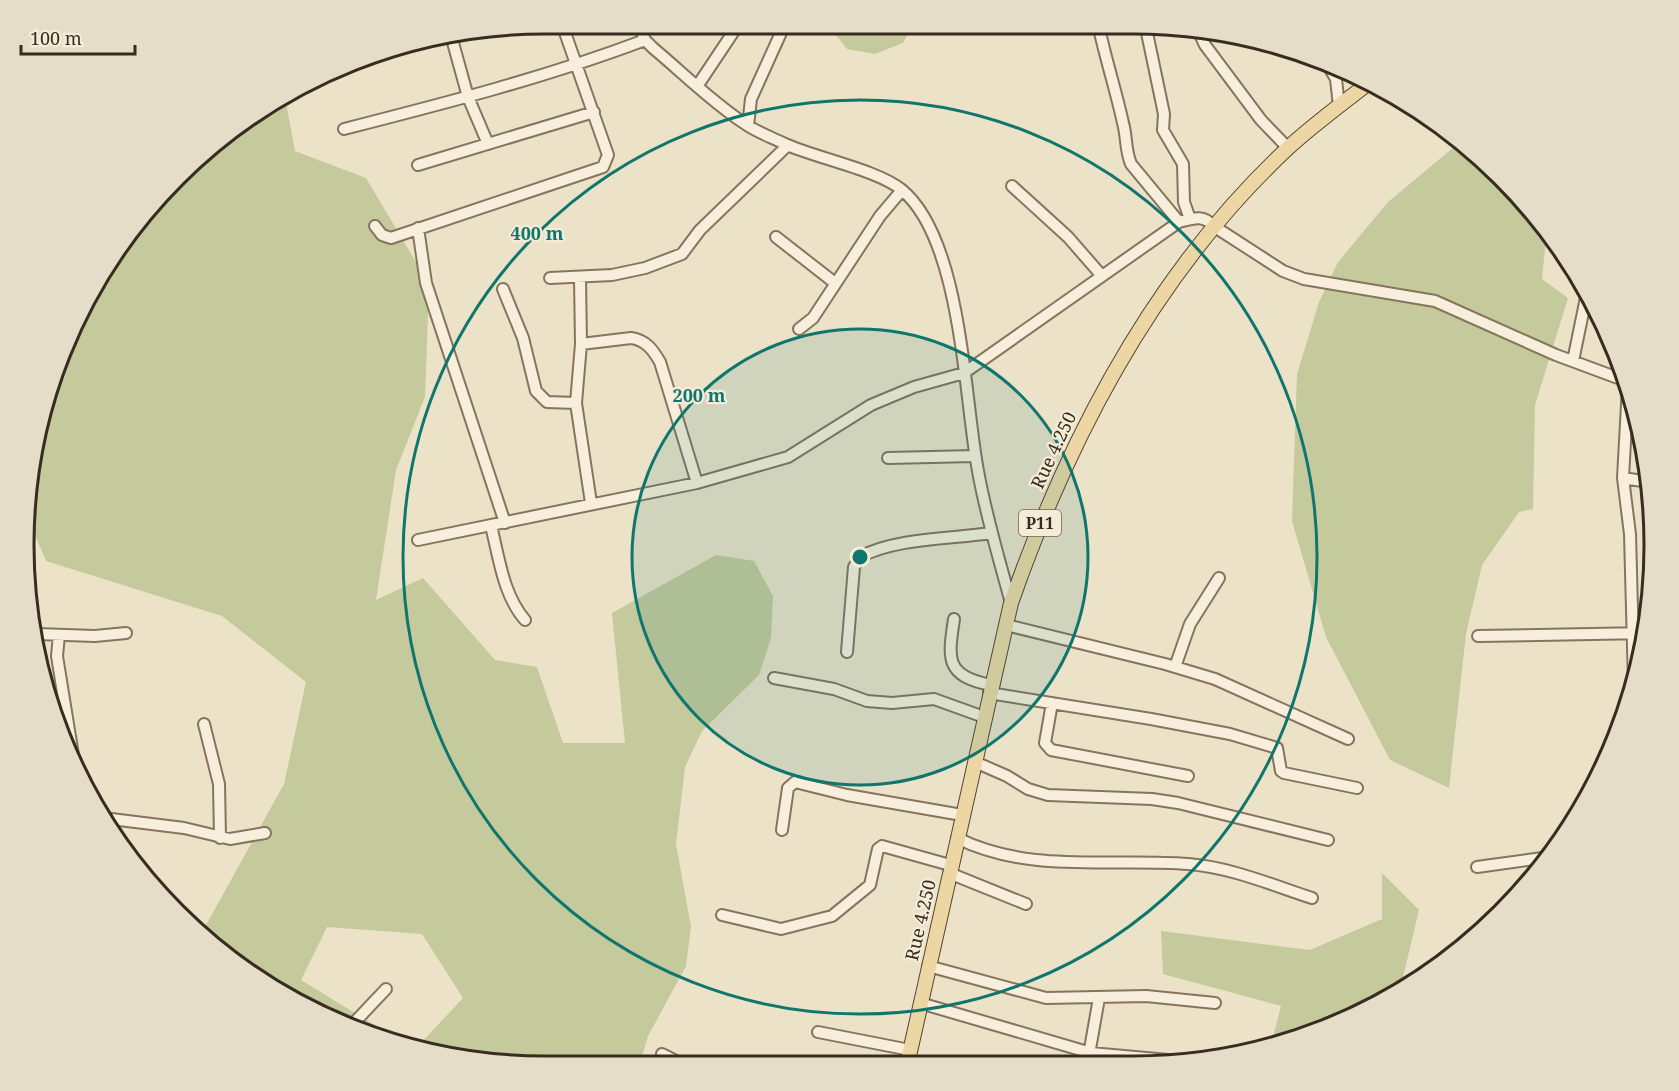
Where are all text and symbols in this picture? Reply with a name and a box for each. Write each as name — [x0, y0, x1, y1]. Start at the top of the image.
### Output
scale bar — [21, 18, 135, 56]
text: 100 m — [30, 26, 82, 50]
text: 400 m — [511, 221, 564, 245]
text: 200 m — [673, 383, 726, 407]
street label: Rue 4.250 — [1025, 408, 1081, 492]
road number: P11 — [1019, 510, 1061, 536]
centre of rings — [850, 547, 870, 567]
street label: Rue 4.250 — [899, 877, 941, 963]

